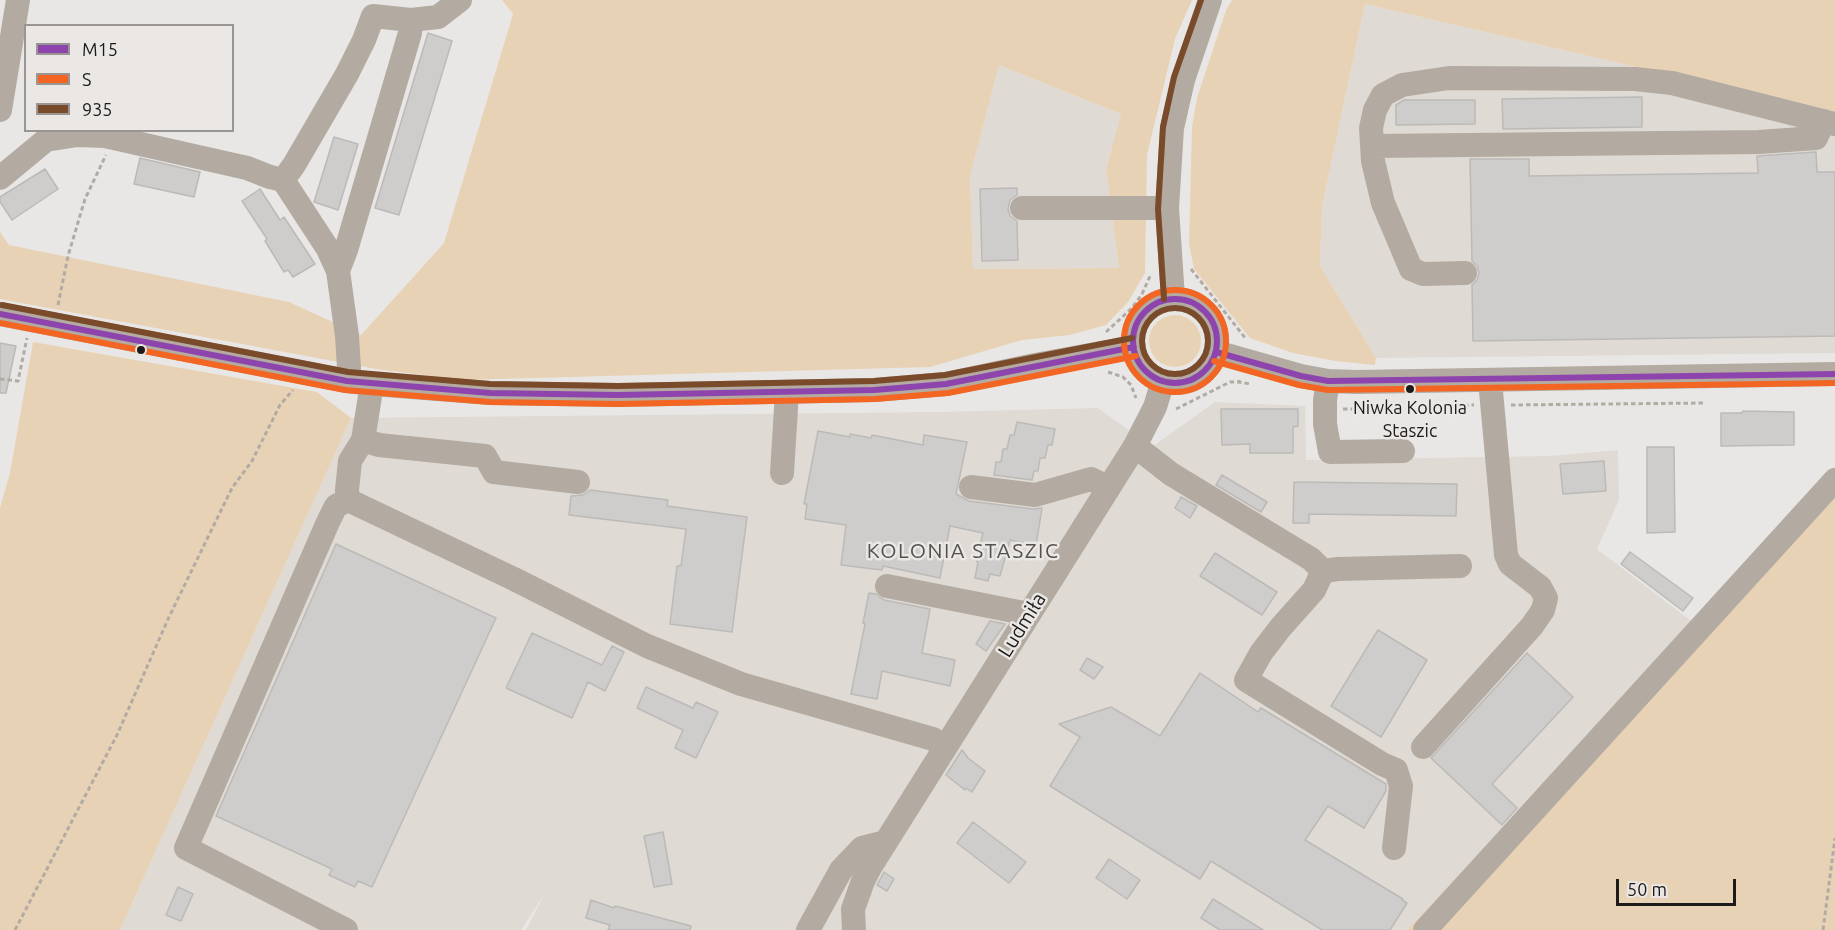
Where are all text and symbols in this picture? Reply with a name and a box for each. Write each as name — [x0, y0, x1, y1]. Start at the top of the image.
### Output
legend — [24, 24, 234, 132]
text: M15 — [82, 39, 118, 59]
text: S — [82, 69, 91, 89]
text: 935 — [82, 99, 112, 119]
unlabelled marker — [135, 344, 147, 356]
marker: Niwka Kolonia Staszic — [1404, 383, 1416, 395]
place label: Niwka Kolonia Staszic — [1353, 397, 1467, 440]
district label: KOLONIA STASZIC — [867, 538, 1059, 564]
street label: Ludmiła — [993, 589, 1051, 661]
scale bar — [1619, 867, 1739, 905]
text: 50 m — [1627, 879, 1667, 899]

